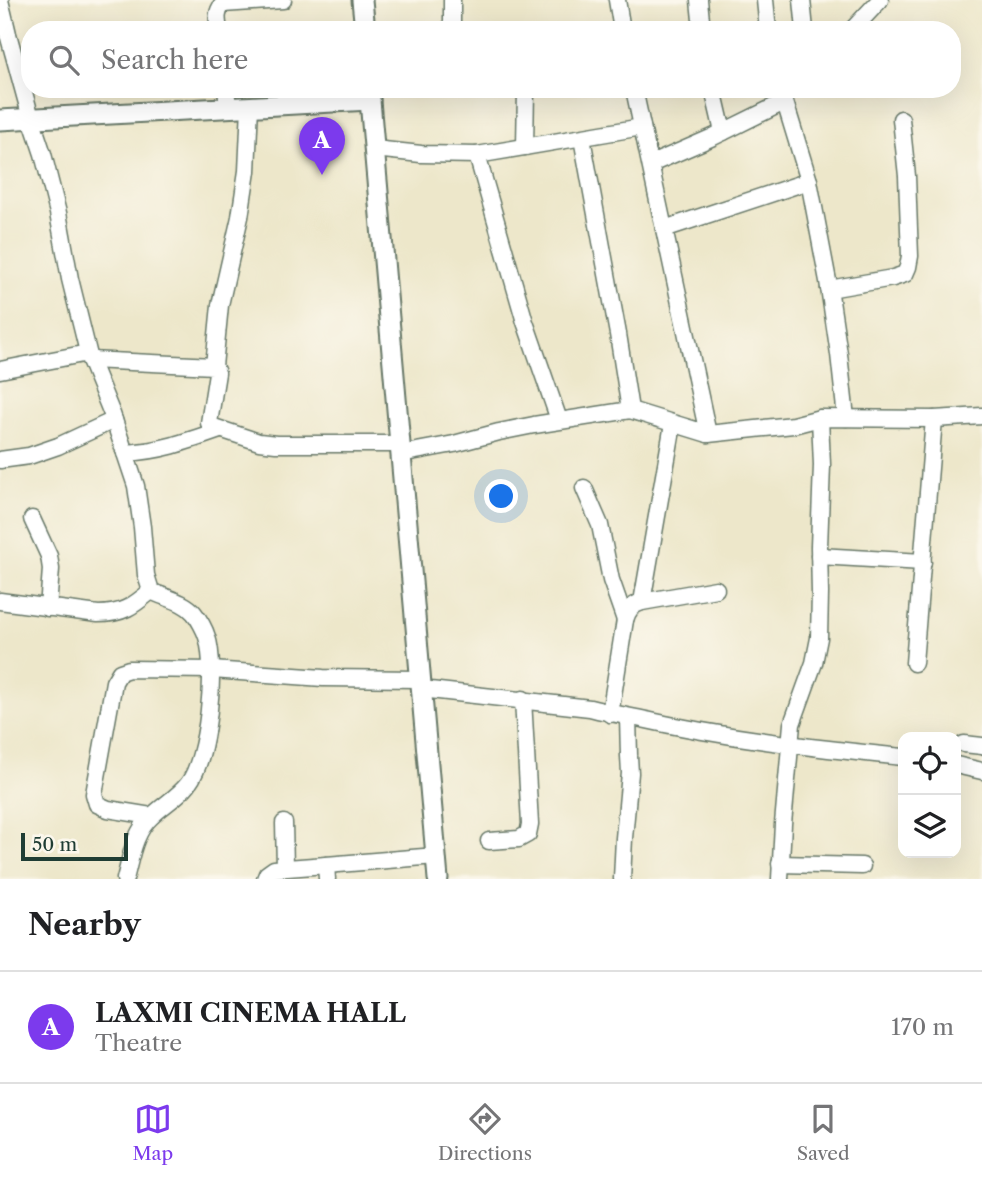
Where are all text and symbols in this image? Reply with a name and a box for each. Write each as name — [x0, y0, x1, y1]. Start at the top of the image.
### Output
search box — [21, 21, 961, 98]
icon: search — [45, 41, 83, 79]
text: Search here — [101, 44, 248, 76]
pin: A — [299, 117, 345, 175]
your location — [484, 479, 518, 513]
map controls — [898, 732, 961, 858]
button: locate — [898, 732, 961, 795]
button: layers — [898, 795, 961, 858]
scale bar — [21, 830, 128, 862]
text: 50 m — [32, 833, 77, 856]
text: Nearby — [28, 906, 141, 943]
text: LAXMI CINEMA HALL — [95, 997, 406, 1029]
text: A — [42, 1013, 60, 1041]
text: 170 m — [891, 1013, 954, 1041]
text: Theatre — [95, 1029, 182, 1057]
tab: Map — [132, 1100, 173, 1165]
tab: Directions — [438, 1100, 532, 1165]
tab: Saved — [797, 1100, 850, 1165]

